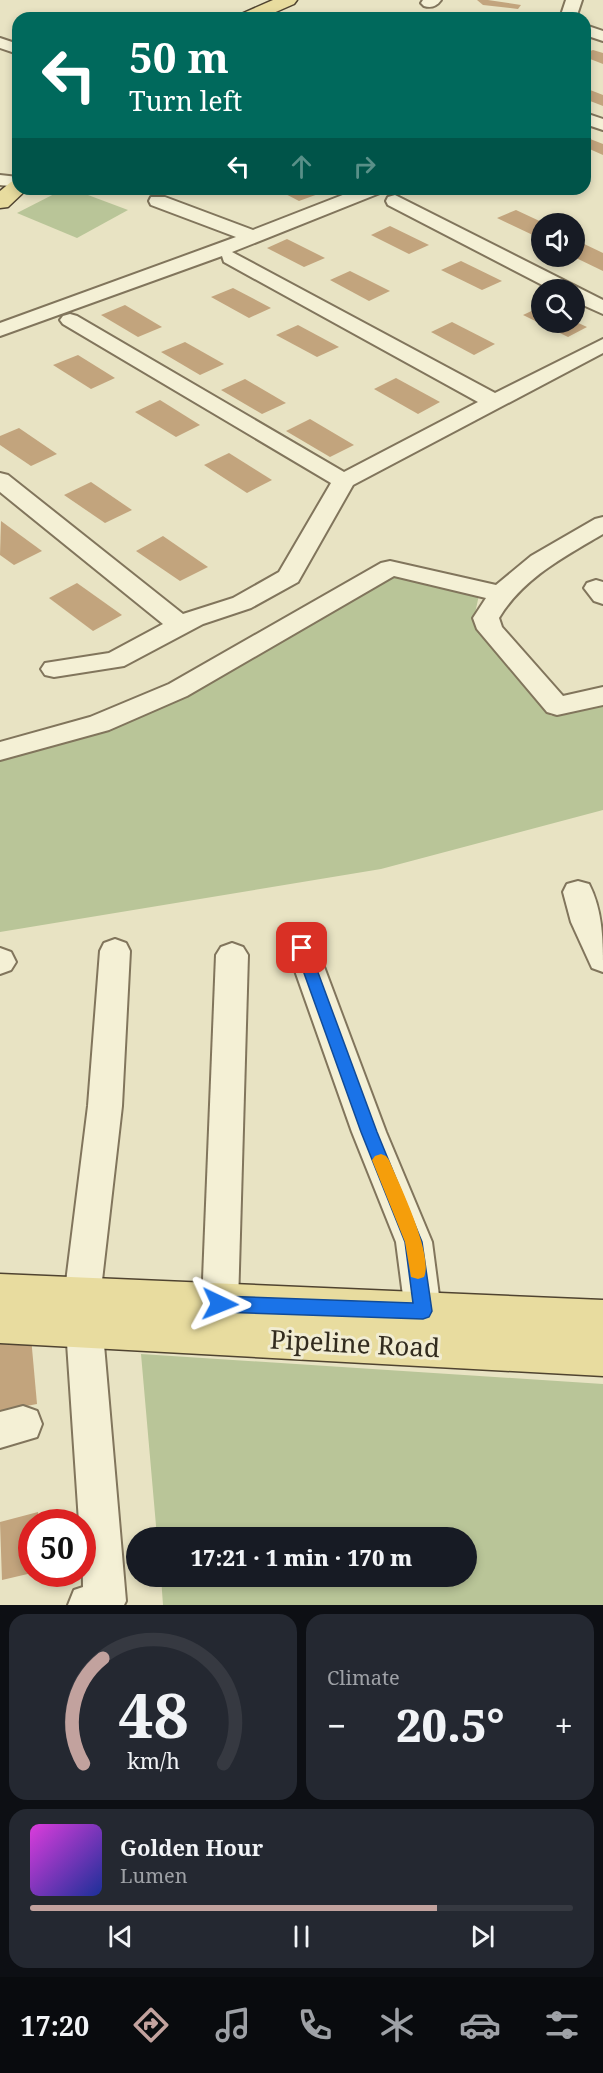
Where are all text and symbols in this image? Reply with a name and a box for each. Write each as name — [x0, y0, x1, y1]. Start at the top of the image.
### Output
text: 50 m — [129, 28, 229, 85]
icon: left — [30, 36, 108, 114]
text: Turn left — [129, 82, 242, 119]
icon: left — [222, 150, 255, 183]
icon: ahead — [285, 150, 318, 183]
icon: right — [348, 150, 381, 183]
map controls — [531, 213, 585, 333]
button: sound — [531, 213, 585, 267]
button: search — [531, 279, 585, 333]
pin — [276, 922, 327, 973]
icon: arrive — [285, 931, 318, 964]
position arrow — [188, 1272, 252, 1336]
street label: Pipeline Road — [269, 1321, 441, 1365]
speed limit sign: 50 — [18, 1509, 96, 1587]
text: 17:21 · 1 min · 170 m — [191, 1542, 412, 1572]
text: Climate — [327, 1664, 400, 1691]
text: 48 — [118, 1671, 188, 1756]
text: 20.5° — [396, 1694, 505, 1755]
text: − — [327, 1703, 346, 1748]
text: + — [555, 1703, 573, 1748]
text: km/h — [127, 1746, 180, 1775]
text: Golden Hour — [120, 1832, 263, 1862]
text: Lumen — [120, 1862, 188, 1889]
icon: previous — [104, 1920, 137, 1953]
icon: pause — [285, 1920, 318, 1953]
icon: next — [466, 1920, 499, 1953]
icon: directions — [130, 2004, 172, 2046]
icon: music — [212, 2004, 254, 2046]
icon: phone — [294, 2004, 336, 2046]
icon: climate — [376, 2004, 418, 2046]
icon: car — [459, 2004, 501, 2046]
icon: filters — [541, 2004, 583, 2046]
text: 17:20 — [20, 2007, 89, 2044]

